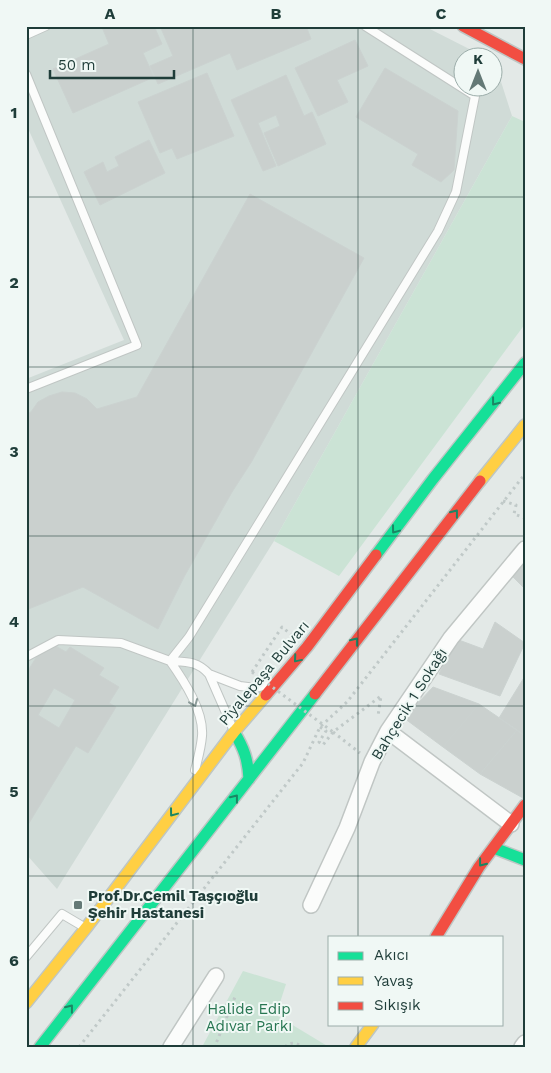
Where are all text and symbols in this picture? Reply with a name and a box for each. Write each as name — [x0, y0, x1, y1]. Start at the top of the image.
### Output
text: A — [105, 4, 116, 23]
text: B — [271, 4, 282, 23]
text: C — [436, 4, 447, 23]
scale bar — [50, 48, 174, 80]
north arrow — [454, 48, 504, 98]
text: K — [473, 51, 483, 67]
text: 50 m — [58, 56, 95, 74]
text: 1 — [11, 103, 17, 122]
text: 2 — [9, 273, 19, 292]
one-way arrow — [492, 396, 500, 405]
text: 3 — [9, 442, 19, 461]
one-way arrow — [449, 510, 457, 519]
one-way arrow — [392, 524, 401, 534]
text: 4 — [9, 612, 19, 631]
street label: Piyalepaşa Bulvarı — [215, 617, 313, 729]
one-way arrow — [350, 638, 358, 647]
street label: Bahçecik 1 Sokağı — [367, 645, 451, 763]
one-way arrow — [293, 654, 302, 663]
one-way arrow — [188, 698, 198, 707]
text: 5 — [9, 782, 19, 801]
one-way arrow — [229, 794, 238, 803]
one-way arrow — [170, 807, 178, 816]
one-way arrow — [479, 857, 488, 867]
place label: Prof.Dr.Cemil Taşçıoğlu Şehir Hastanesi — [88, 887, 258, 922]
marker: Prof.Dr.Cemil Taşçıoğlu Şehir Hastanesi — [72, 899, 84, 911]
legend — [328, 936, 504, 1026]
text: Akıcı — [374, 946, 409, 964]
text: 6 — [9, 951, 19, 970]
text: Yavaş — [374, 972, 414, 990]
text: Sıkışık — [374, 996, 421, 1014]
park label: Halide Edip Adıvar Parkı — [206, 1000, 292, 1035]
one-way arrow — [64, 1005, 72, 1014]

